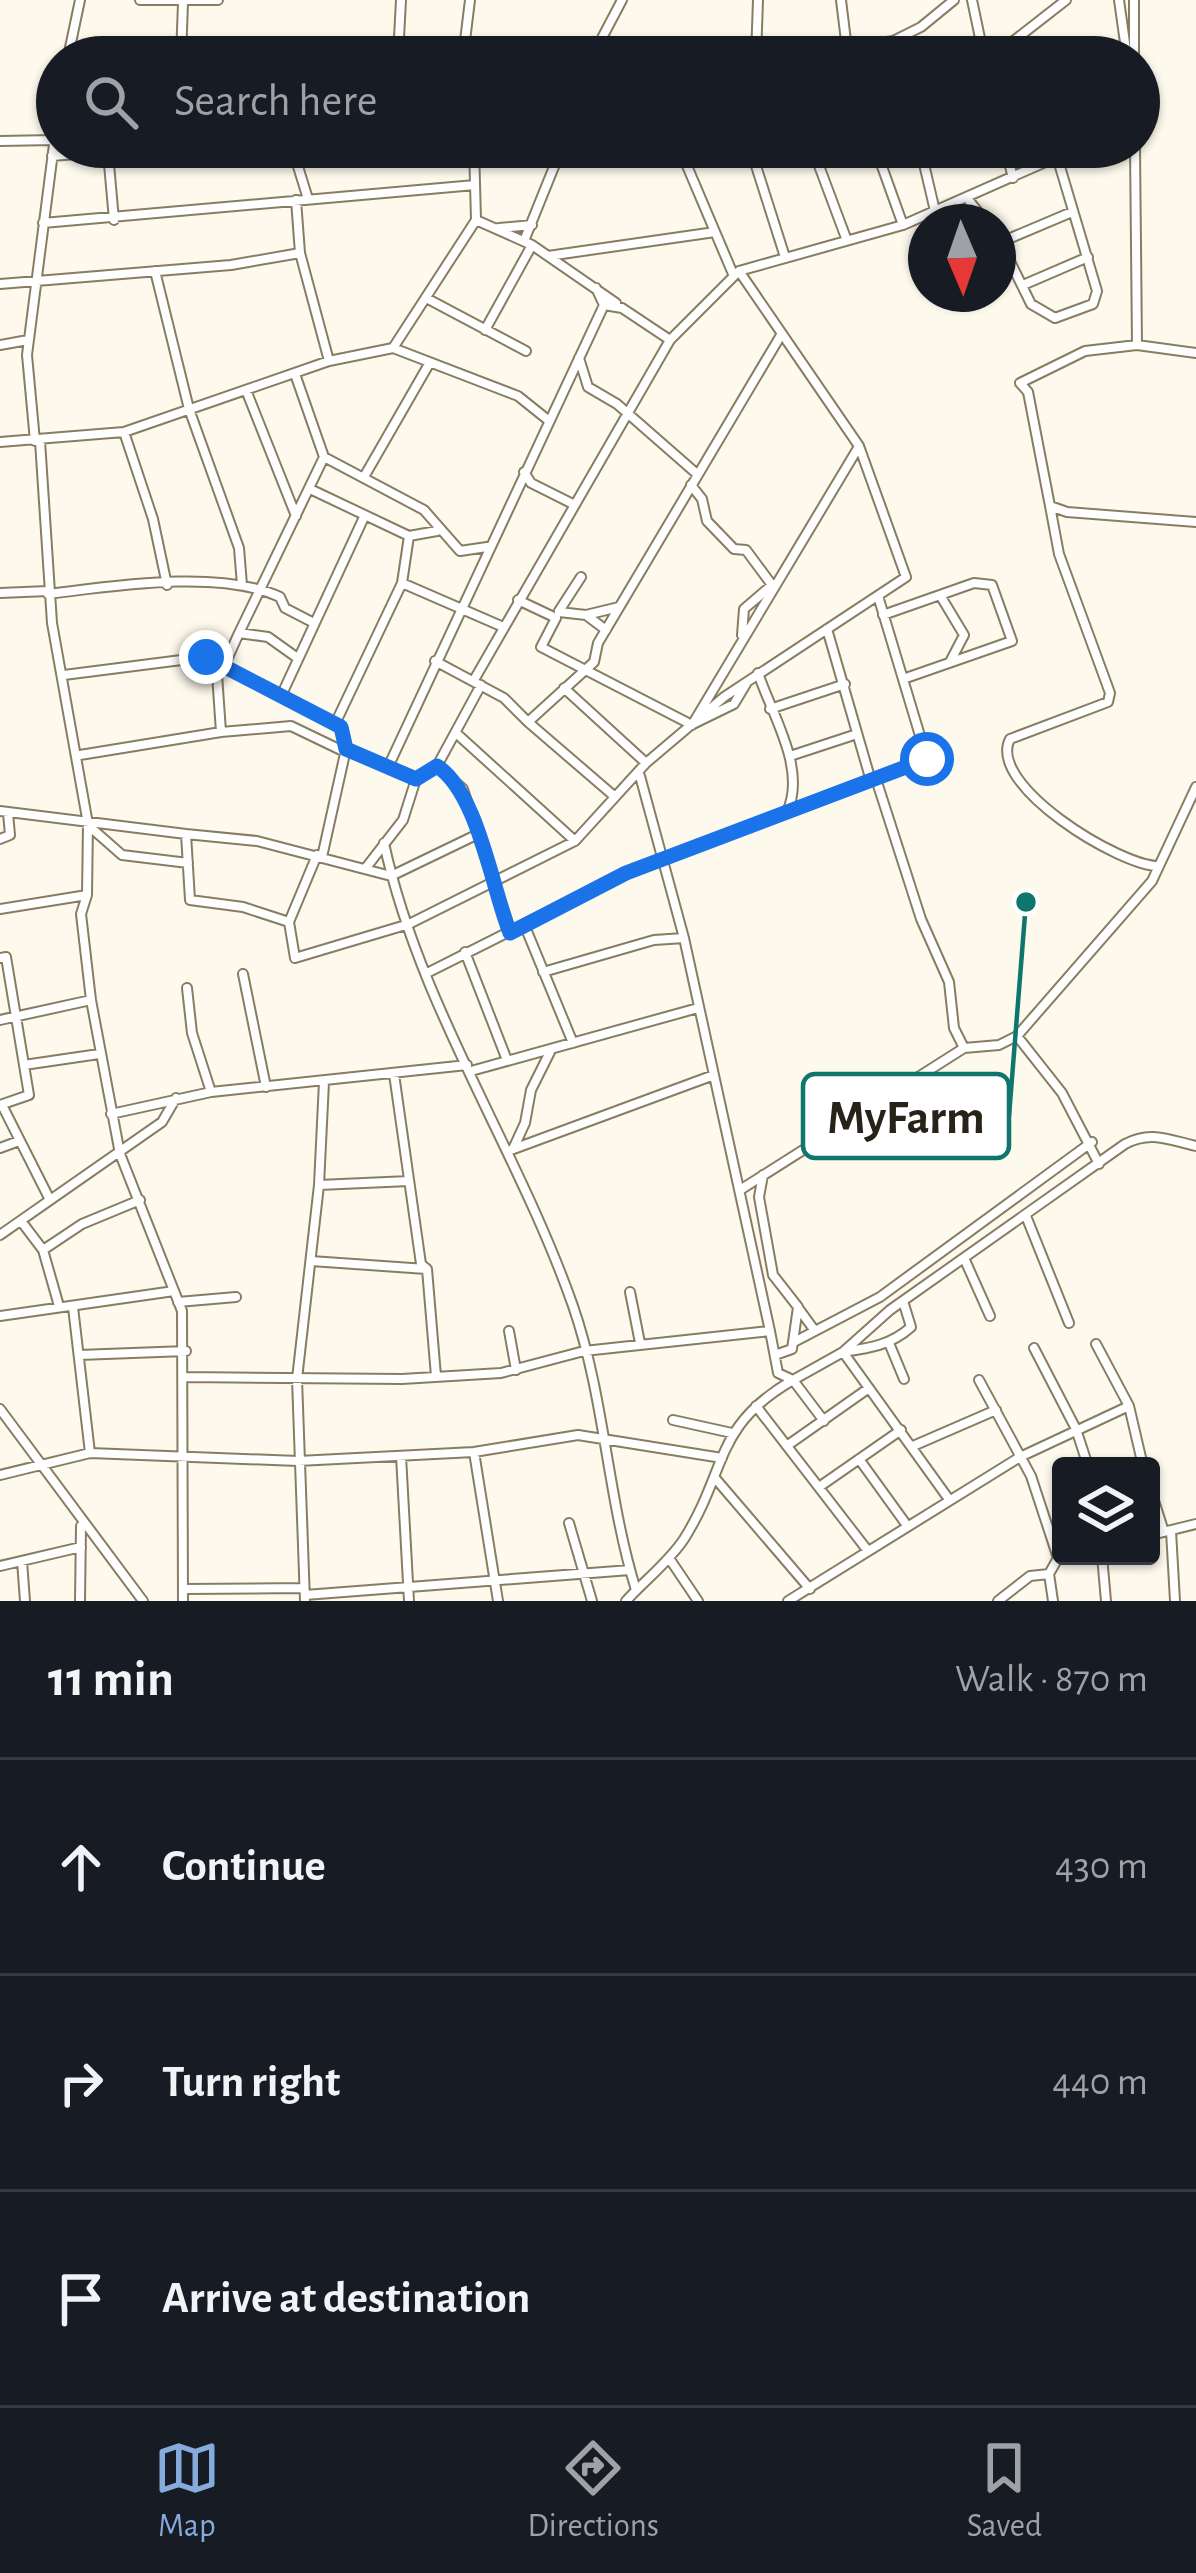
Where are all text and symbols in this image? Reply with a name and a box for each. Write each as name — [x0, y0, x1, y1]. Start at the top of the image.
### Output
search box — [36, 36, 1160, 168]
icon: search — [78, 69, 144, 135]
text: Search here — [174, 79, 377, 124]
north arrow — [908, 204, 1016, 312]
route end — [179, 630, 233, 684]
route start — [900, 732, 954, 786]
callout: MyFarm — [803, 1074, 1009, 1158]
text: MyFarm — [827, 1095, 985, 1143]
map controls — [1052, 1457, 1160, 1565]
button: layers — [1052, 1457, 1160, 1565]
text: 11 min — [48, 1654, 174, 1705]
text: Walk · 870 m — [955, 1660, 1148, 1699]
icon: ahead — [48, 1834, 114, 1900]
text: Continue — [162, 1844, 326, 1889]
text: 430 m — [1055, 1847, 1148, 1886]
icon: right — [48, 2050, 114, 2116]
text: Turn right — [162, 2060, 340, 2105]
text: 440 m — [1052, 2063, 1148, 2102]
icon: arrive — [48, 2266, 114, 2332]
text: Arrive at destination — [162, 2276, 530, 2321]
tab: Map — [154, 2435, 220, 2547]
tab: Directions — [527, 2435, 659, 2547]
tab: Saved — [967, 2435, 1042, 2547]

